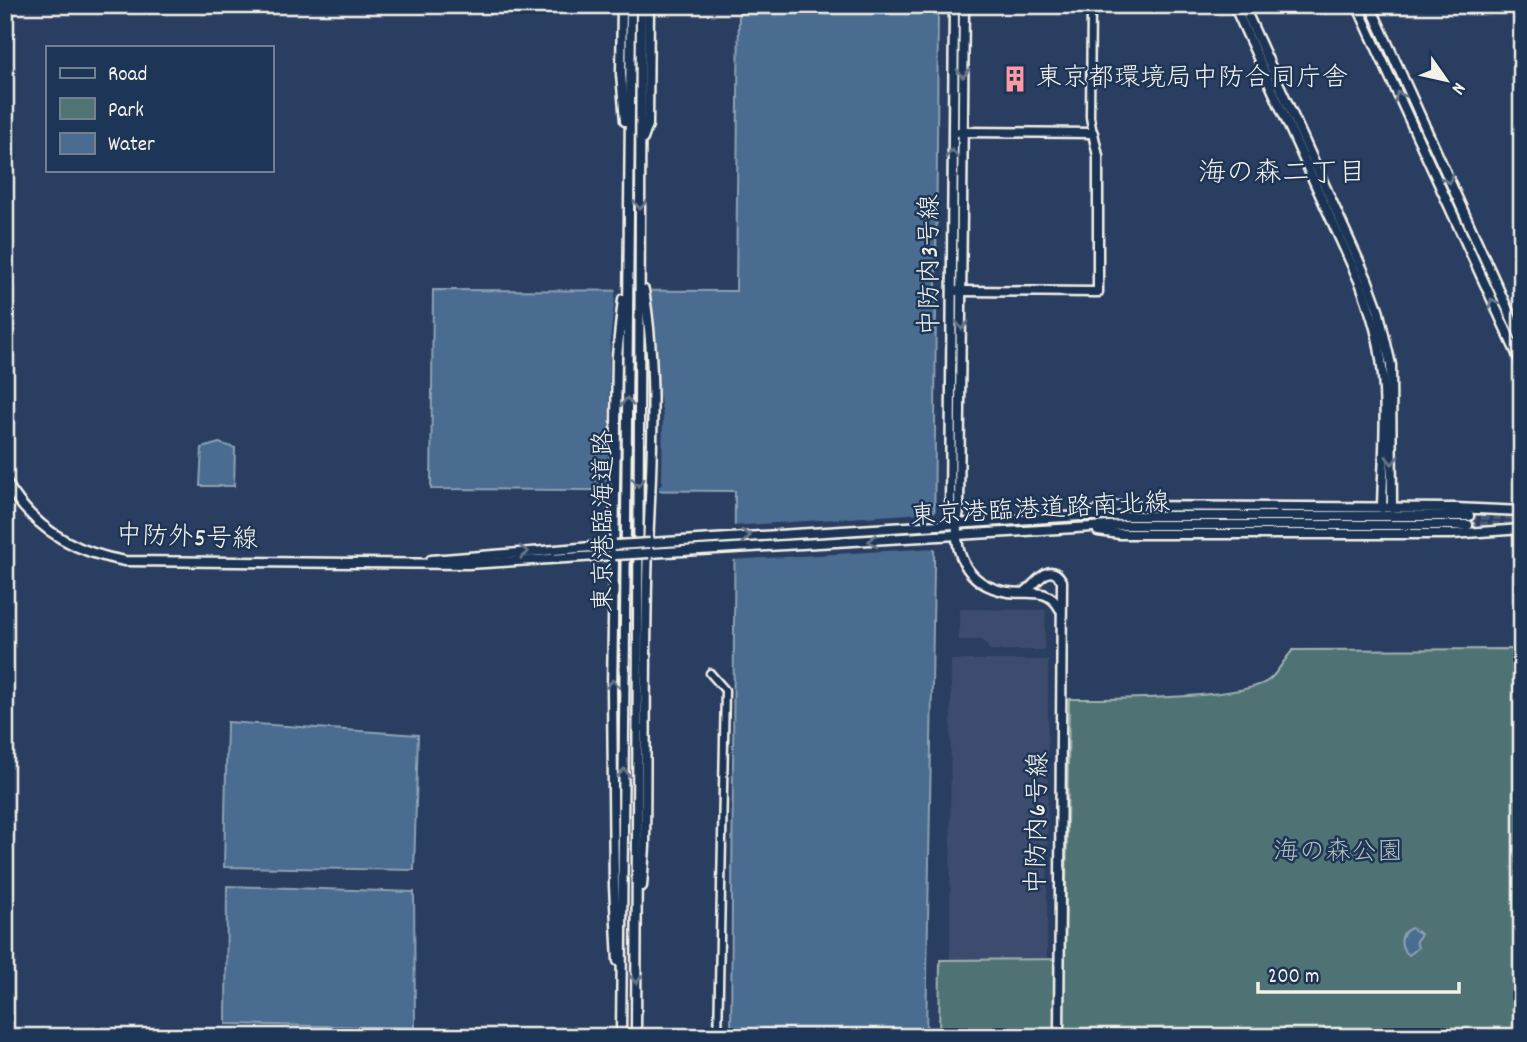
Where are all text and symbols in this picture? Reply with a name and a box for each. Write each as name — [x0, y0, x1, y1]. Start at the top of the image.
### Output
legend — [46, 46, 273, 172]
north arrow — [1412, 46, 1482, 116]
text: Road — [108, 61, 147, 91]
place label: 東京都環境局中防合同庁舎 — [1036, 61, 1348, 98]
building icon: 東京都環境局中防合同庁舎 — [1000, 64, 1030, 94]
one-way arrow — [955, 69, 971, 79]
text: N — [1443, 76, 1471, 99]
one-way arrow — [1393, 91, 1407, 103]
text: Park — [108, 97, 144, 127]
text: Water — [108, 131, 155, 161]
one-way arrow — [945, 148, 960, 159]
district label: 海の森二丁目 — [1198, 156, 1366, 196]
one-way arrow — [1440, 172, 1454, 184]
street label: 中防内3号線 — [913, 194, 950, 336]
one-way arrow — [632, 200, 648, 210]
one-way arrow — [1487, 298, 1501, 310]
one-way arrow — [954, 320, 969, 331]
one-way arrow — [619, 396, 635, 407]
street label: 東京港臨海道路 — [587, 430, 624, 612]
one-way arrow — [1384, 455, 1400, 466]
one-way arrow — [630, 477, 646, 488]
street label: 東京港臨港道路南北線 — [909, 486, 1171, 536]
street label: 中防外5号線 — [115, 518, 259, 560]
one-way arrow — [741, 528, 752, 543]
one-way arrow — [867, 533, 878, 548]
one-way arrow — [519, 544, 530, 559]
one-way arrow — [605, 678, 621, 688]
street label: 中防内6号線 — [1019, 751, 1059, 895]
one-way arrow — [616, 767, 632, 777]
park label: 海の森公園 — [1273, 835, 1403, 872]
scale bar — [1258, 951, 1459, 995]
text: 200 m — [1268, 963, 1319, 993]
one-way arrow — [628, 974, 644, 985]

